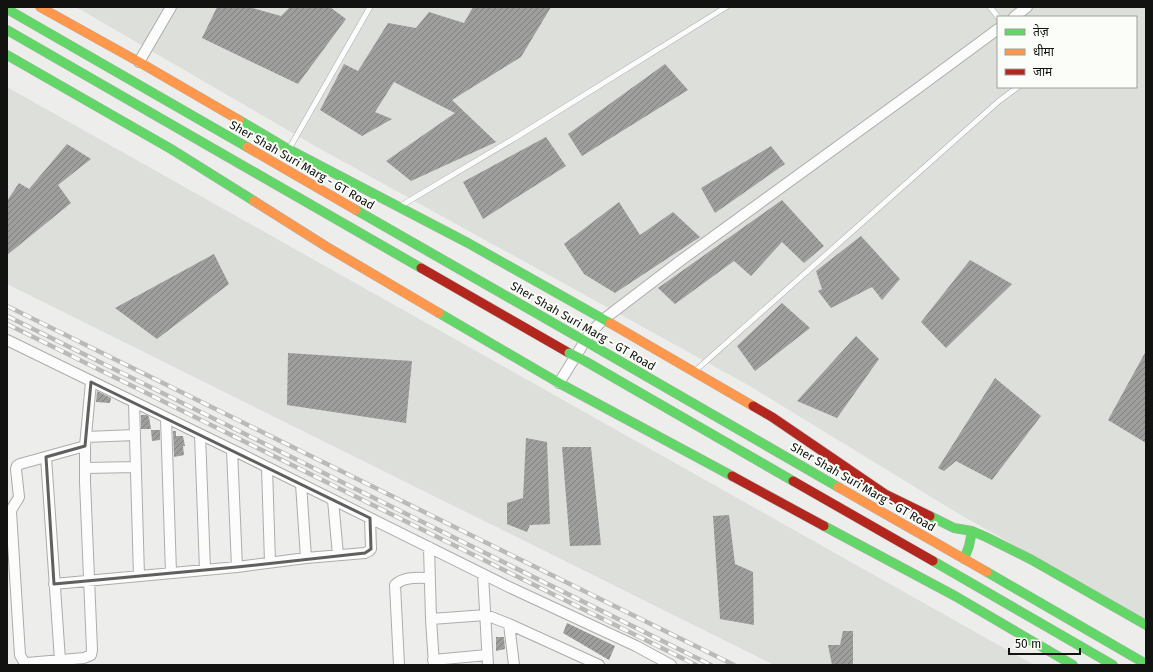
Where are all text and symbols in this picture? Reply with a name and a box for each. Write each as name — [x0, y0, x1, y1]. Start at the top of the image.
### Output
legend — [997, 16, 1137, 88]
text: तेज़ — [1033, 24, 1050, 39]
text: धीमा — [1033, 44, 1055, 59]
text: जाम — [1033, 65, 1053, 79]
street label: Sher Shah Suri Marg - GT Road — [227, 118, 377, 212]
street label: Sher Shah Suri Marg - GT Road — [508, 279, 658, 373]
street label: Sher Shah Suri Marg - GT Road — [788, 440, 938, 534]
scale bar — [1009, 630, 1080, 656]
text: 50 m — [1015, 637, 1041, 651]

